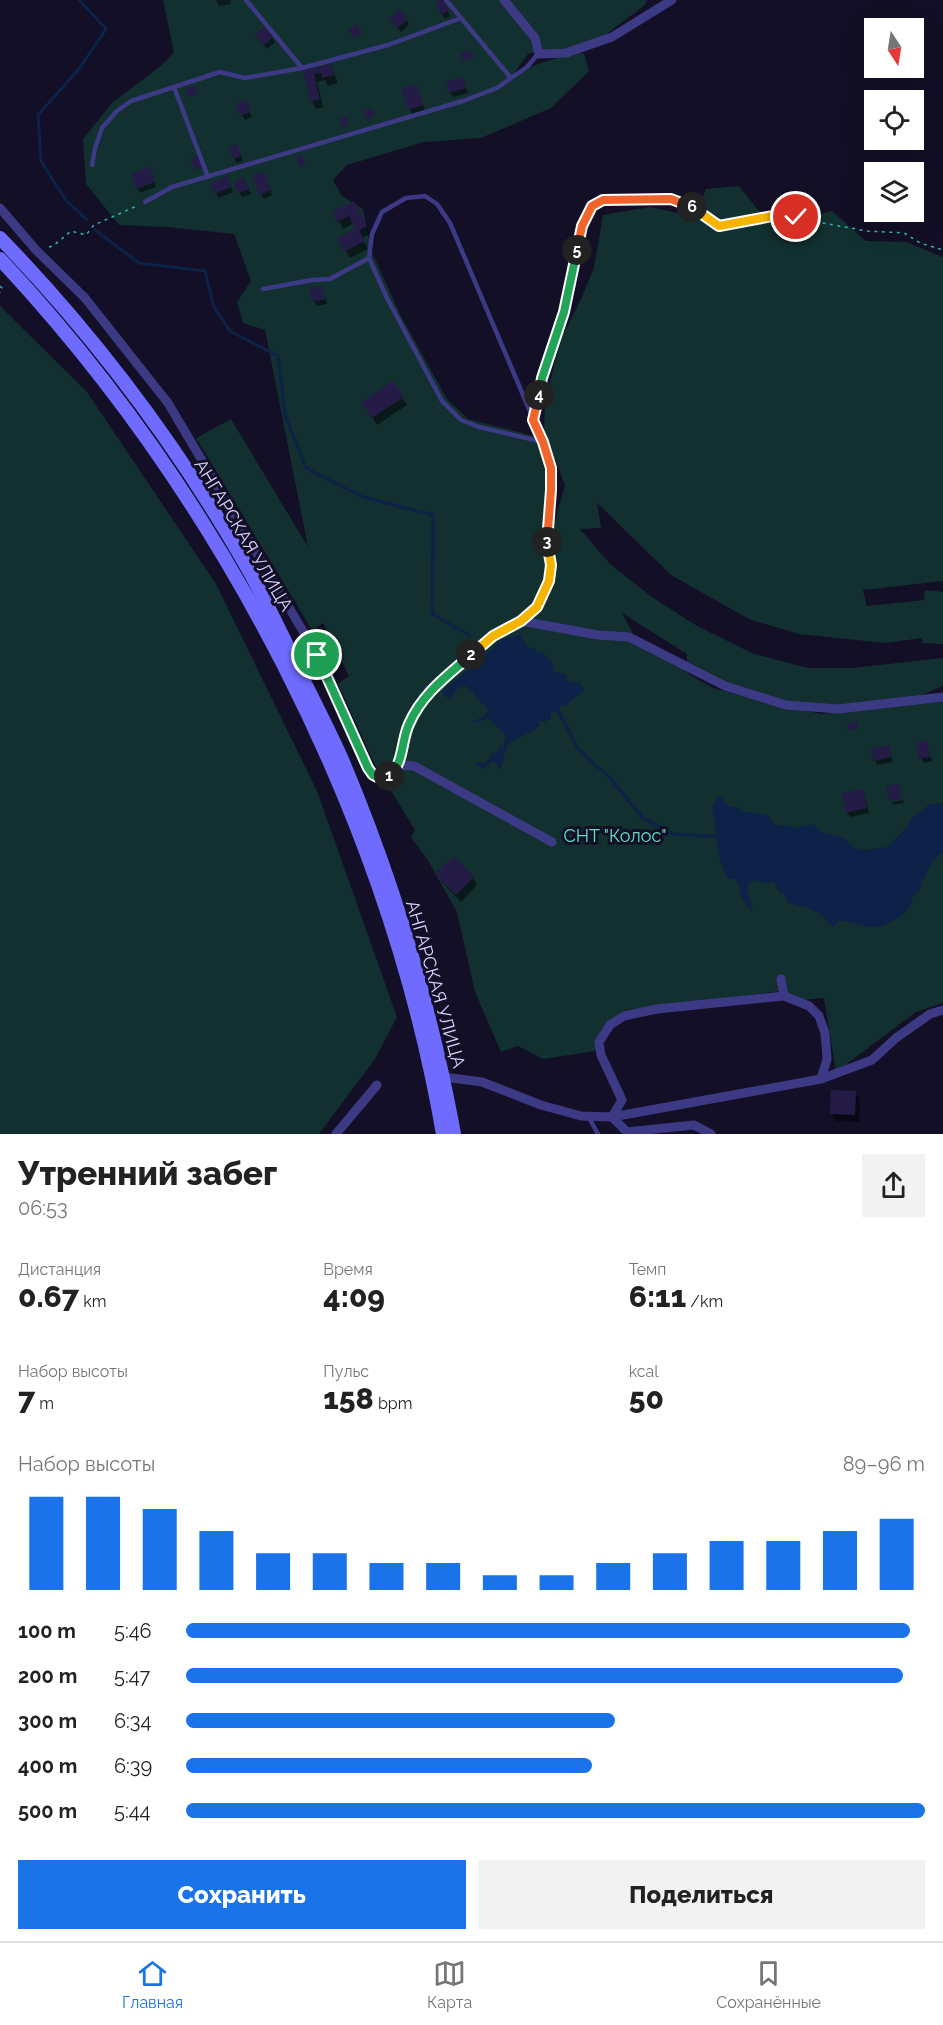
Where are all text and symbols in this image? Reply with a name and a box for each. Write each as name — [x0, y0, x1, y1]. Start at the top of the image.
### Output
north arrow — [864, 18, 924, 78]
map controls — [864, 18, 924, 222]
button: locate — [864, 90, 924, 150]
button: layers — [864, 162, 924, 222]
pin — [770, 191, 821, 242]
pin: 6 — [677, 192, 707, 222]
text: 6 — [687, 197, 697, 216]
icon: check — [779, 200, 812, 233]
pin: 5 — [562, 235, 592, 265]
text: 5 — [573, 240, 581, 259]
pin: 4 — [524, 380, 554, 410]
text: 4 — [534, 385, 544, 404]
street label: АНГАРСКАЯ УЛИЦА — [190, 455, 298, 615]
pin: 3 — [532, 527, 562, 557]
text: 3 — [543, 532, 551, 551]
pin — [291, 629, 342, 680]
icon: arrive — [300, 638, 333, 671]
pin: 2 — [456, 640, 486, 670]
text: 2 — [466, 645, 476, 664]
pin: 1 — [374, 761, 404, 791]
text: 1 — [385, 766, 393, 785]
park label: СНТ "Колос" — [563, 825, 667, 846]
street label: АНГАРСКАЯ УЛИЦА — [402, 898, 470, 1070]
text: Утренний забег — [18, 1154, 277, 1193]
button: share — [862, 1154, 925, 1217]
text: 06:53 — [18, 1196, 68, 1220]
text: Дистанция — [18, 1260, 101, 1279]
text: Время — [323, 1260, 373, 1279]
text: Темп — [629, 1260, 666, 1279]
text: 0.67 — [18, 1279, 79, 1314]
text: 4:09 — [323, 1279, 385, 1314]
text: 6:11 — [629, 1279, 686, 1314]
text: km — [79, 1292, 106, 1311]
text: /km — [686, 1292, 723, 1311]
text: Набор высоты — [18, 1362, 128, 1381]
text: Пульс — [323, 1362, 369, 1381]
text: kcal — [629, 1362, 659, 1381]
text: 7 — [18, 1381, 35, 1416]
text: 158 — [323, 1381, 374, 1416]
text: 50 — [629, 1381, 664, 1416]
text: m — [35, 1394, 54, 1413]
text: bpm — [374, 1394, 412, 1413]
text: Набор высоты — [18, 1452, 155, 1476]
text: 89–96 m — [843, 1452, 925, 1476]
text: 100 m — [18, 1619, 76, 1643]
text: 5:46 — [114, 1619, 152, 1643]
text: 200 m — [18, 1664, 77, 1688]
text: 5:47 — [114, 1664, 150, 1688]
text: 300 m — [18, 1709, 77, 1733]
text: 6:34 — [114, 1709, 151, 1733]
text: 400 m — [18, 1754, 77, 1778]
text: 6:39 — [114, 1754, 152, 1778]
text: 500 m — [18, 1799, 77, 1823]
text: 5:44 — [114, 1799, 151, 1823]
button: Сохранить — [18, 1860, 466, 1929]
button: Поделиться — [478, 1860, 925, 1929]
tab: Главная — [122, 1957, 183, 2012]
tab: Карта — [427, 1957, 472, 2012]
tab: Сохранённые — [716, 1957, 821, 2012]

